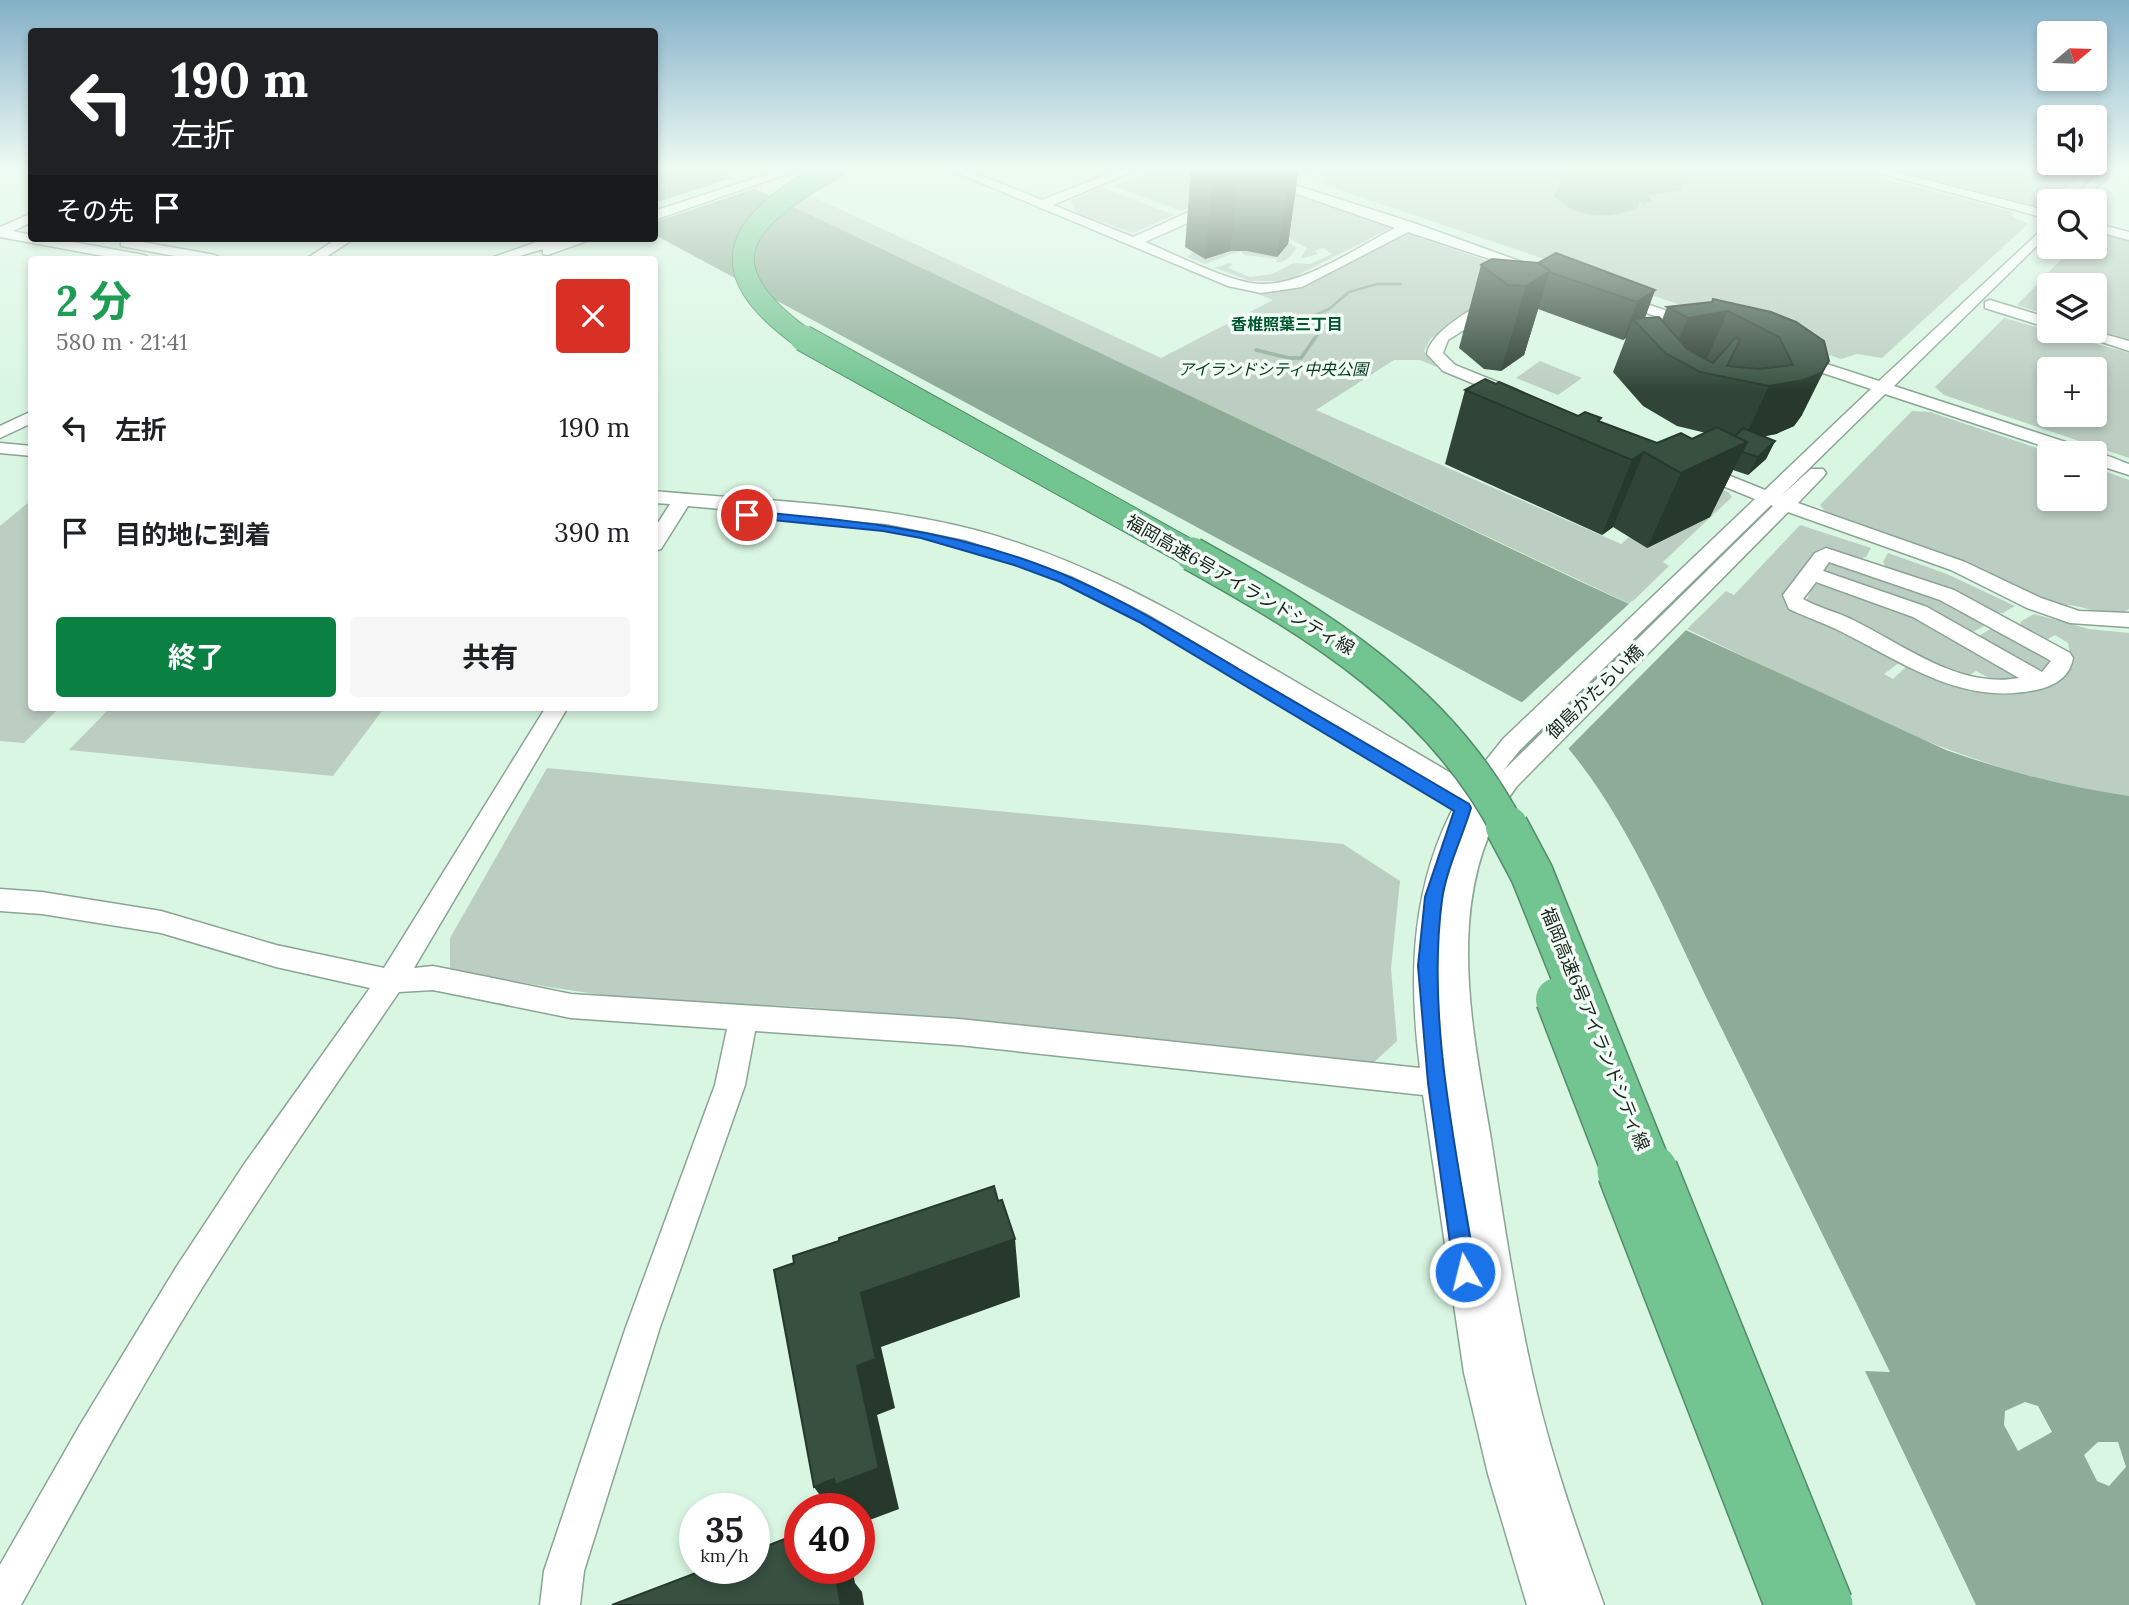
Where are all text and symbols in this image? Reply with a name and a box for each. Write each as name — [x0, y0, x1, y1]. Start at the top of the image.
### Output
north arrow — [2037, 21, 2107, 91]
map controls — [2037, 21, 2107, 511]
text: 190 m — [171, 48, 308, 110]
icon: left — [56, 56, 147, 147]
button: sound — [2037, 105, 2107, 175]
text: 左折 — [171, 114, 235, 155]
icon: arrive — [148, 189, 186, 227]
button: search — [2037, 189, 2107, 259]
text: その先 — [56, 194, 134, 227]
button: layers — [2037, 273, 2107, 343]
text: 2 分 — [56, 274, 131, 328]
button: close — [556, 279, 630, 353]
district label: 香椎照葉三丁目 — [1231, 314, 1343, 334]
text: 580 m · 21:41 — [56, 327, 188, 356]
button: + — [2037, 357, 2107, 427]
park label: アイランドシティ中央公園 — [1178, 359, 1370, 379]
icon: left — [56, 409, 94, 447]
text: 190 m — [559, 411, 630, 444]
text: 左折 — [115, 413, 167, 446]
button: − — [2037, 441, 2107, 511]
pin — [717, 485, 777, 545]
icon: arrive — [728, 496, 766, 534]
street label: 福岡高速6号アイランドシティ線 — [1122, 509, 1359, 660]
icon: arrive — [56, 514, 94, 552]
text: 390 m — [554, 516, 630, 549]
text: 目的地に到着 — [115, 518, 271, 551]
button: 終了 — [56, 617, 336, 697]
button: 共有 — [350, 617, 630, 697]
street label: 御島かたらい橋 — [1541, 640, 1648, 744]
street label: 福岡高速6号アイランドシティ線 — [1536, 904, 1655, 1154]
position arrow — [1428, 1235, 1502, 1309]
speed limit sign: 40 — [784, 1493, 875, 1584]
text: 35 — [705, 1507, 744, 1552]
text: km/h — [700, 1544, 749, 1567]

